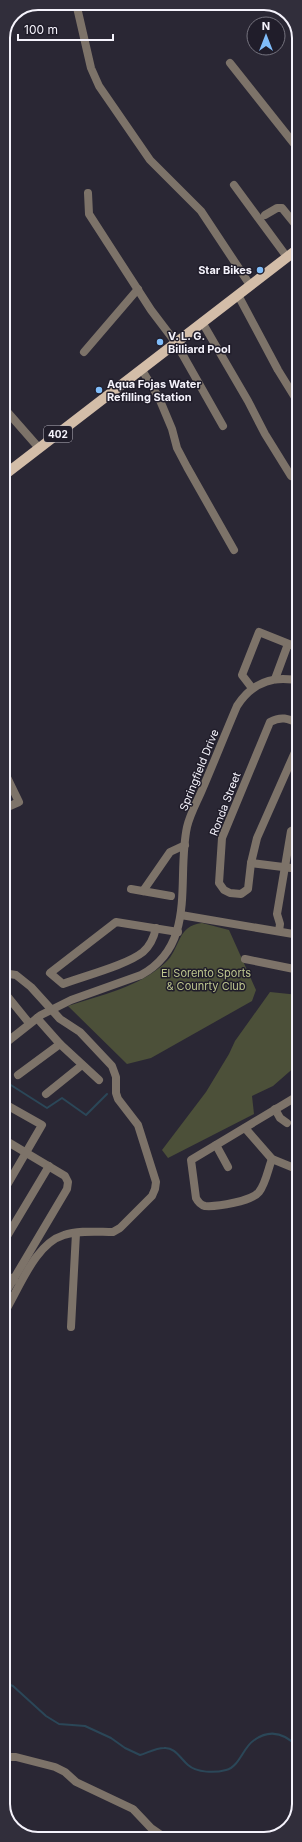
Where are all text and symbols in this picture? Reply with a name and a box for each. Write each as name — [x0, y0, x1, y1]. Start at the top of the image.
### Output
scale bar — [18, 16, 113, 42]
north arrow — [246, 16, 286, 56]
text: N — [262, 19, 270, 33]
text: 100 m — [24, 22, 58, 37]
place label: Star Bikes — [198, 263, 252, 277]
marker: Star Bikes — [255, 265, 265, 275]
place label: V. L. G. Billiard Pool — [168, 329, 231, 356]
marker: V. L. G. Billiard Pool — [155, 337, 165, 347]
place label: Aqua Fojas Water Refilling Station — [107, 377, 201, 404]
marker: Aqua Fojas Water Refilling Station — [94, 385, 104, 395]
road number: 402 — [44, 426, 72, 442]
street label: Springfield Drive — [176, 727, 222, 813]
street label: Ronda Street — [206, 770, 244, 838]
park label: El Sorento Sports & Counrty Club — [161, 966, 251, 993]

